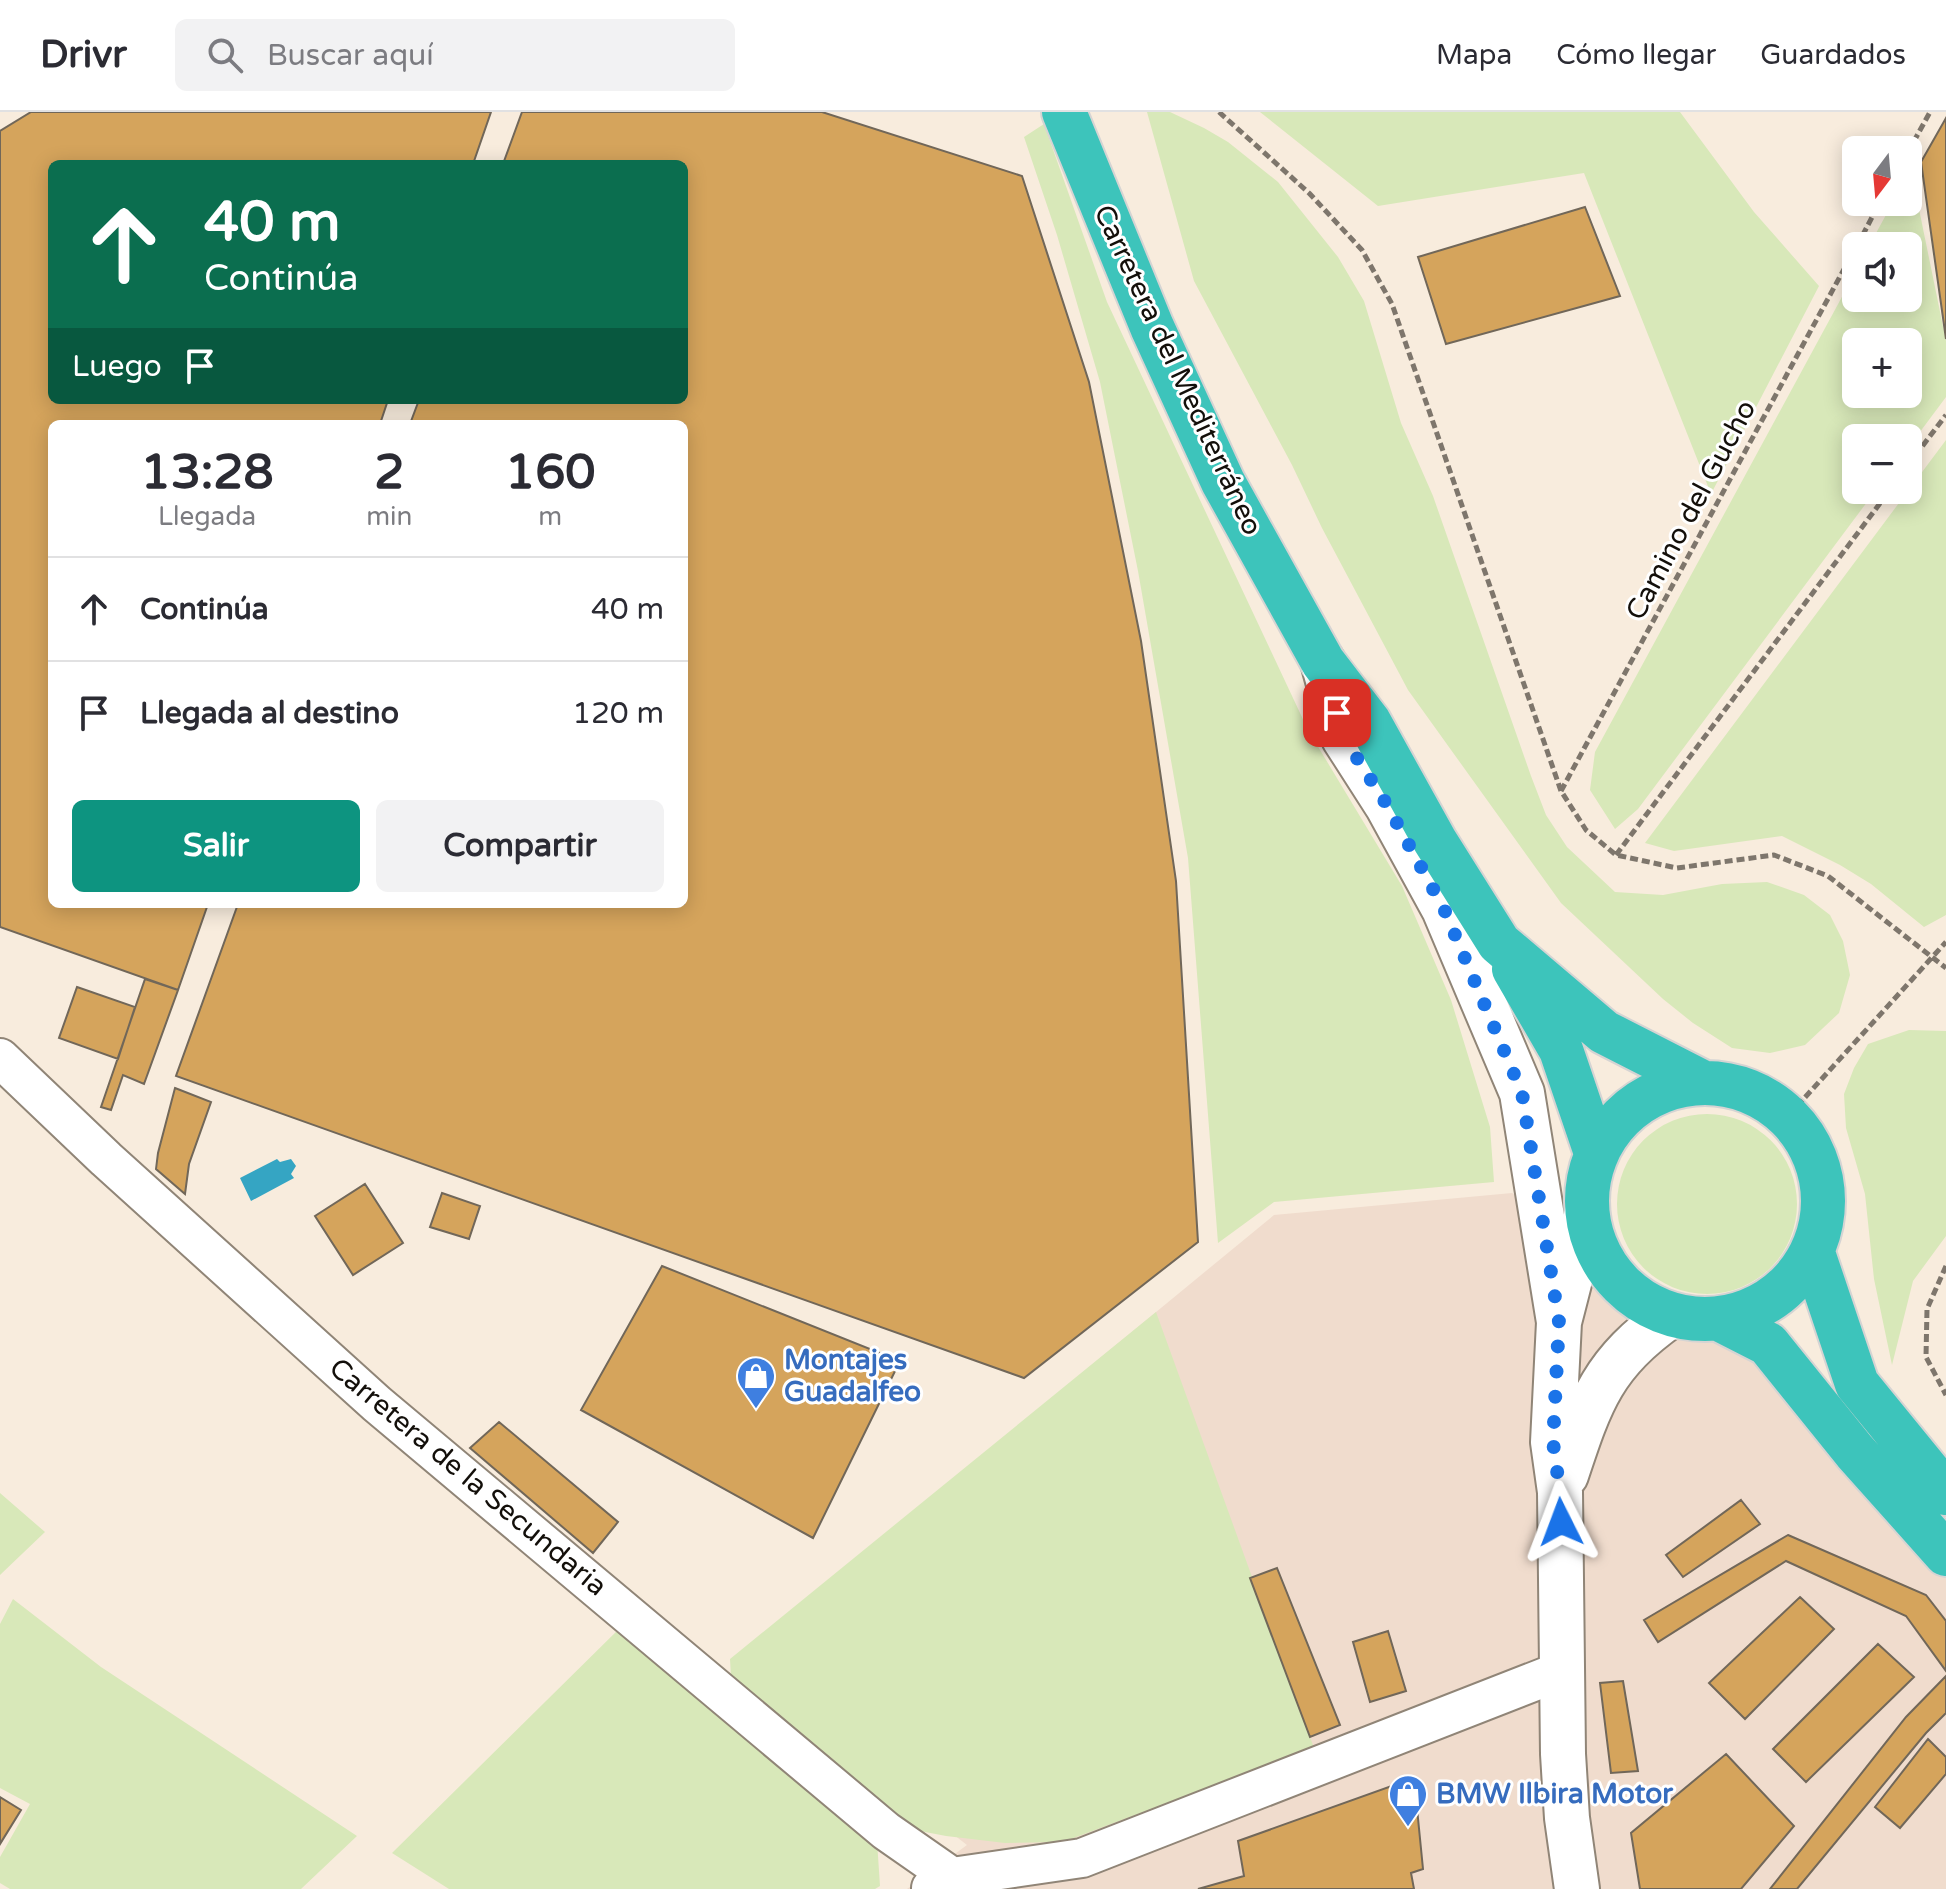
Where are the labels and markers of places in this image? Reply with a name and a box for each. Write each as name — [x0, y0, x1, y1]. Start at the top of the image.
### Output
pin — [1303, 679, 1371, 747]
place label: Montajes Guadalfeo — [784, 1343, 921, 1409]
shop icon: Montajes Guadalfeo — [735, 1355, 777, 1410]
shop icon: BMW Ilbira Motor — [1387, 1773, 1429, 1828]
place label: BMW Ilbira Motor — [1436, 1777, 1674, 1811]

